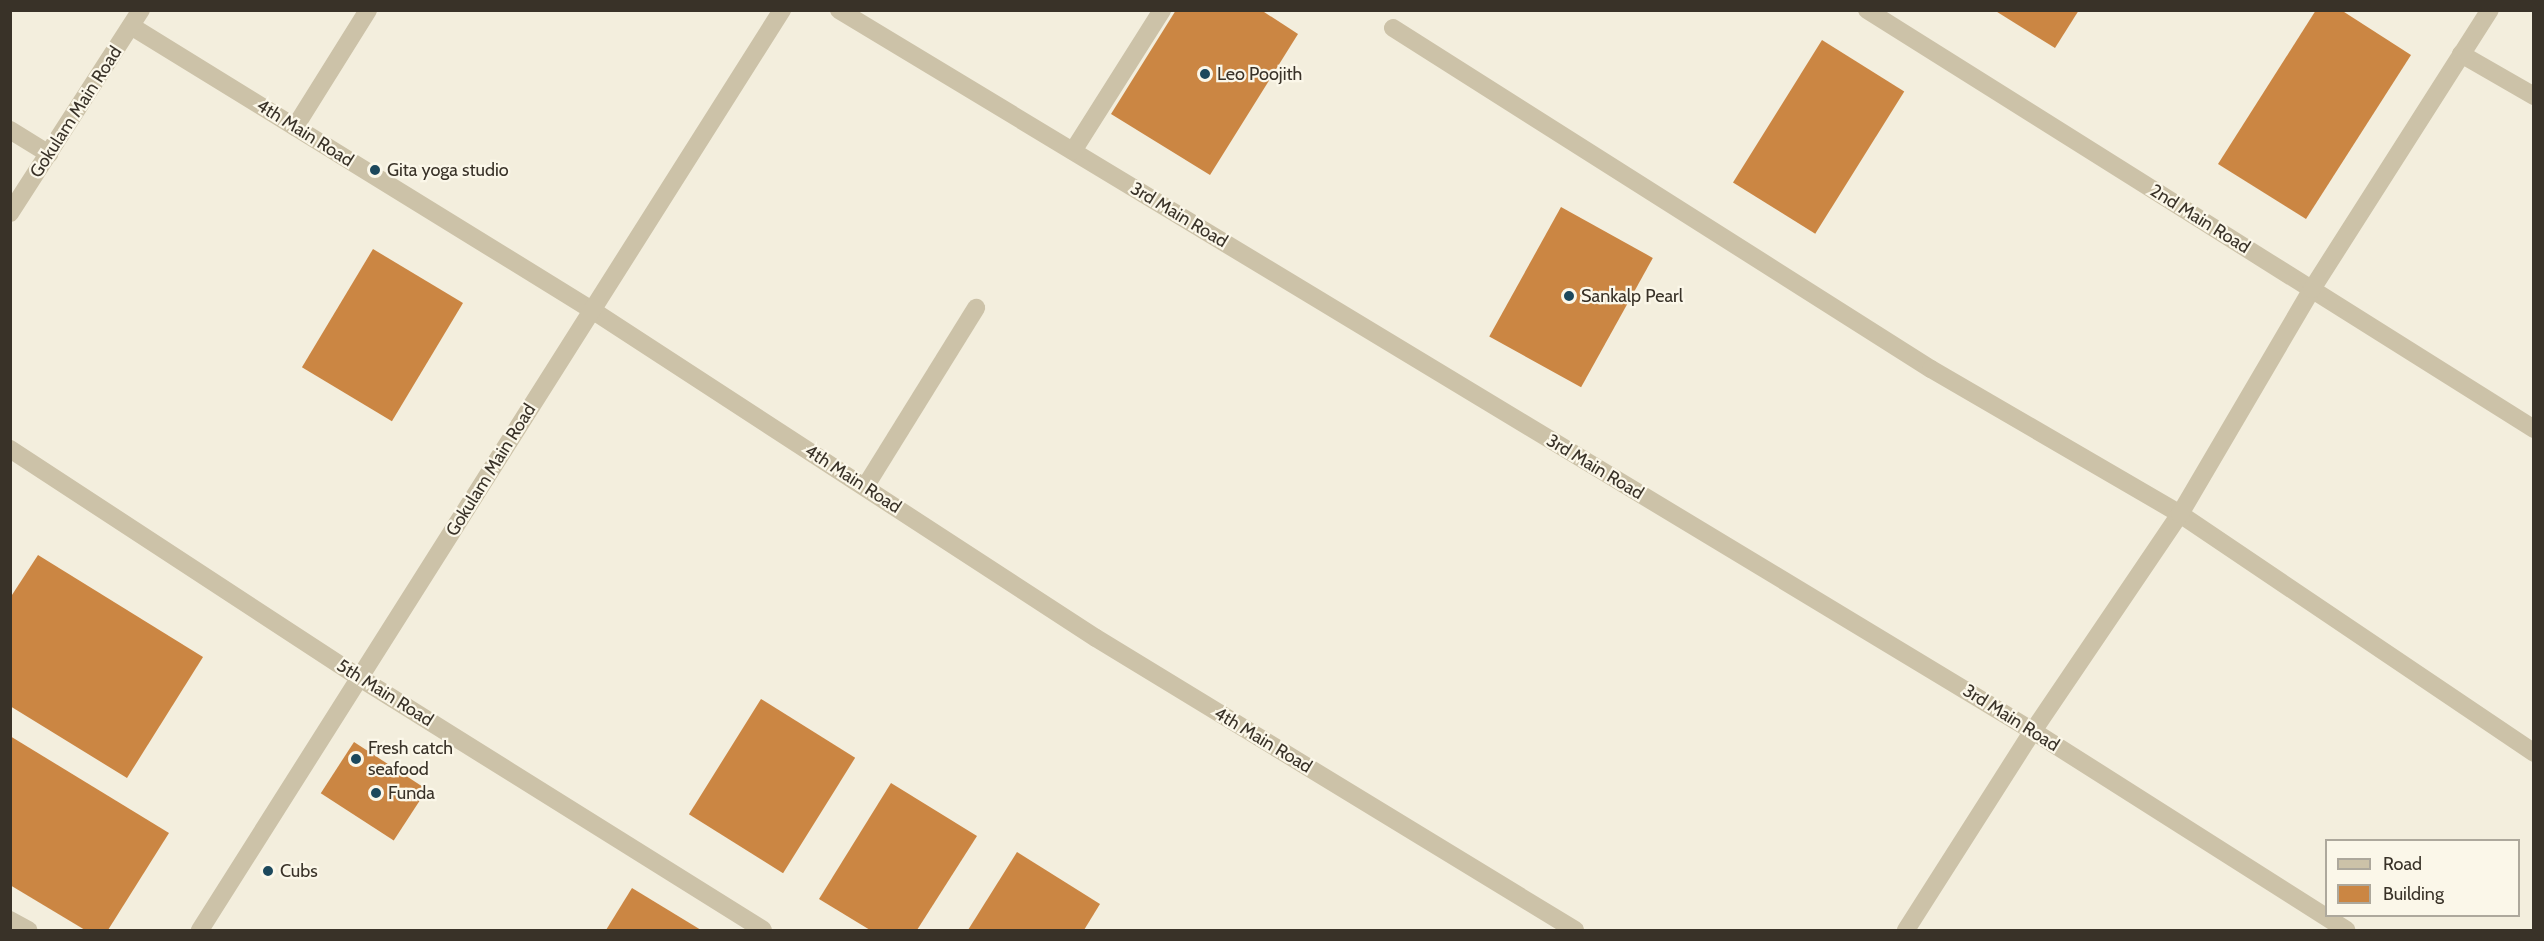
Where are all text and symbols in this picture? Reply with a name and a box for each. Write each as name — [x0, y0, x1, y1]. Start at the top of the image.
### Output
street label: Gokulam Main Road — [25, 42, 127, 182]
place label: Leo Poojith — [1217, 63, 1302, 85]
marker: Leo Poojith — [1198, 67, 1212, 81]
street label: 4th Main Road — [252, 95, 358, 171]
place label: Gita yoga studio — [387, 159, 509, 181]
marker: Gita yoga studio — [368, 163, 382, 177]
street label: 3rd Main Road — [1127, 178, 1231, 252]
street label: 2nd Main Road — [2146, 180, 2254, 258]
place label: Sankalp Pearl — [1581, 285, 1683, 307]
marker: Sankalp Pearl — [1562, 289, 1576, 303]
street label: Gokulam Main Road — [442, 400, 540, 540]
street label: 3rd Main Road — [1543, 430, 1647, 504]
street label: 4th Main Road — [801, 440, 905, 518]
street label: 5th Main Road — [333, 655, 437, 731]
street label: 3rd Main Road — [1959, 680, 2063, 756]
street label: 4th Main Road — [1210, 702, 1316, 778]
place label: Fresh catch seafood — [368, 738, 453, 780]
marker: Fresh catch seafood — [349, 752, 363, 766]
place label: Funda — [388, 782, 435, 804]
marker: Funda — [369, 786, 383, 800]
legend — [2325, 839, 2520, 917]
text: Road — [2383, 853, 2422, 875]
place label: Cubs — [280, 860, 318, 882]
marker: Cubs — [261, 864, 275, 878]
text: Building — [2383, 883, 2444, 905]

